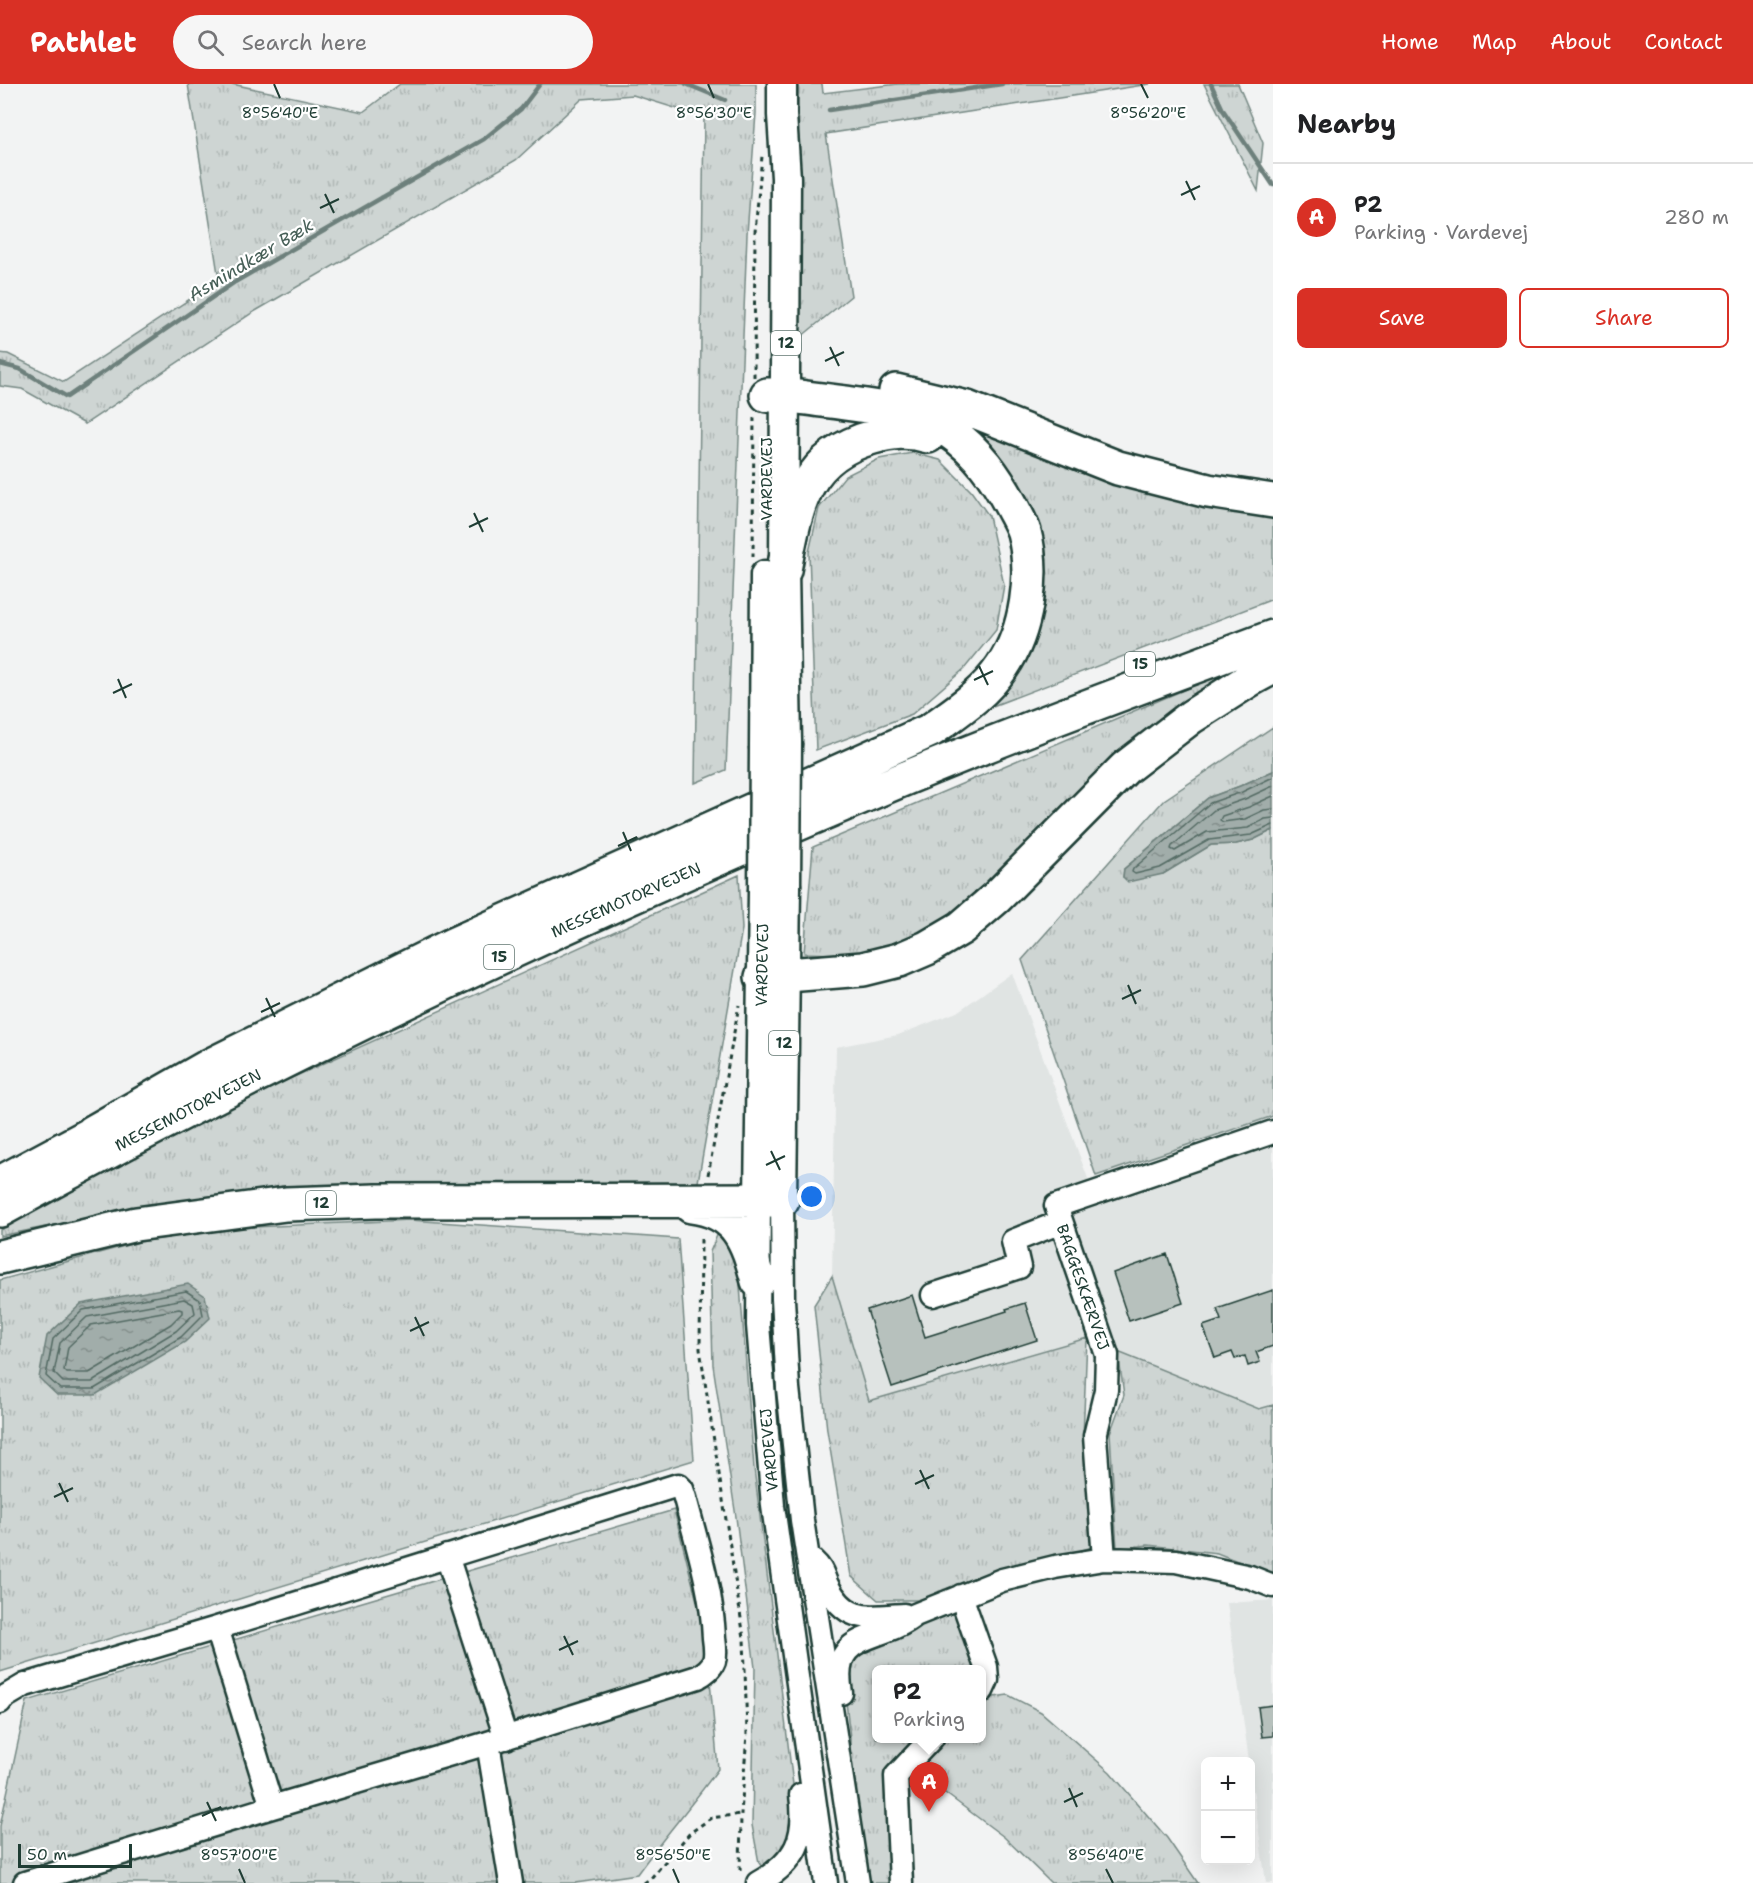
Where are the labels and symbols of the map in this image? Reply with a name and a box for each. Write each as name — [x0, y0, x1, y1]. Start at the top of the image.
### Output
text: 8°56'40"E — [242, 103, 318, 123]
text: 8°56'30"E — [676, 103, 752, 123]
text: 8°56'20"E — [1110, 103, 1186, 123]
water label: Asmindkær Bæk — [184, 213, 319, 307]
road number: 12 — [771, 331, 801, 355]
street label: VARDEVEJ — [756, 437, 777, 521]
road number: 15 — [1125, 652, 1155, 676]
street label: MESSEMOTORVEJEN — [548, 858, 704, 942]
street label: VARDEVEJ — [751, 923, 773, 1007]
road number: 15 — [484, 945, 514, 969]
road number: 12 — [769, 1031, 799, 1055]
street label: MESSEMOTORVEJEN — [111, 1064, 265, 1156]
your location — [797, 1182, 826, 1211]
road number: 12 — [306, 1191, 336, 1215]
street label: BAGGESKÆRVEJ — [1052, 1221, 1114, 1353]
street label: VARDEVEJ — [755, 1407, 783, 1493]
pin: A — [910, 1762, 948, 1812]
scale bar — [18, 1841, 132, 1868]
text: 8°57'00"E — [201, 1845, 277, 1865]
text: 8°56'50"E — [635, 1845, 711, 1865]
text: 8°56'40"E — [1068, 1845, 1144, 1865]

